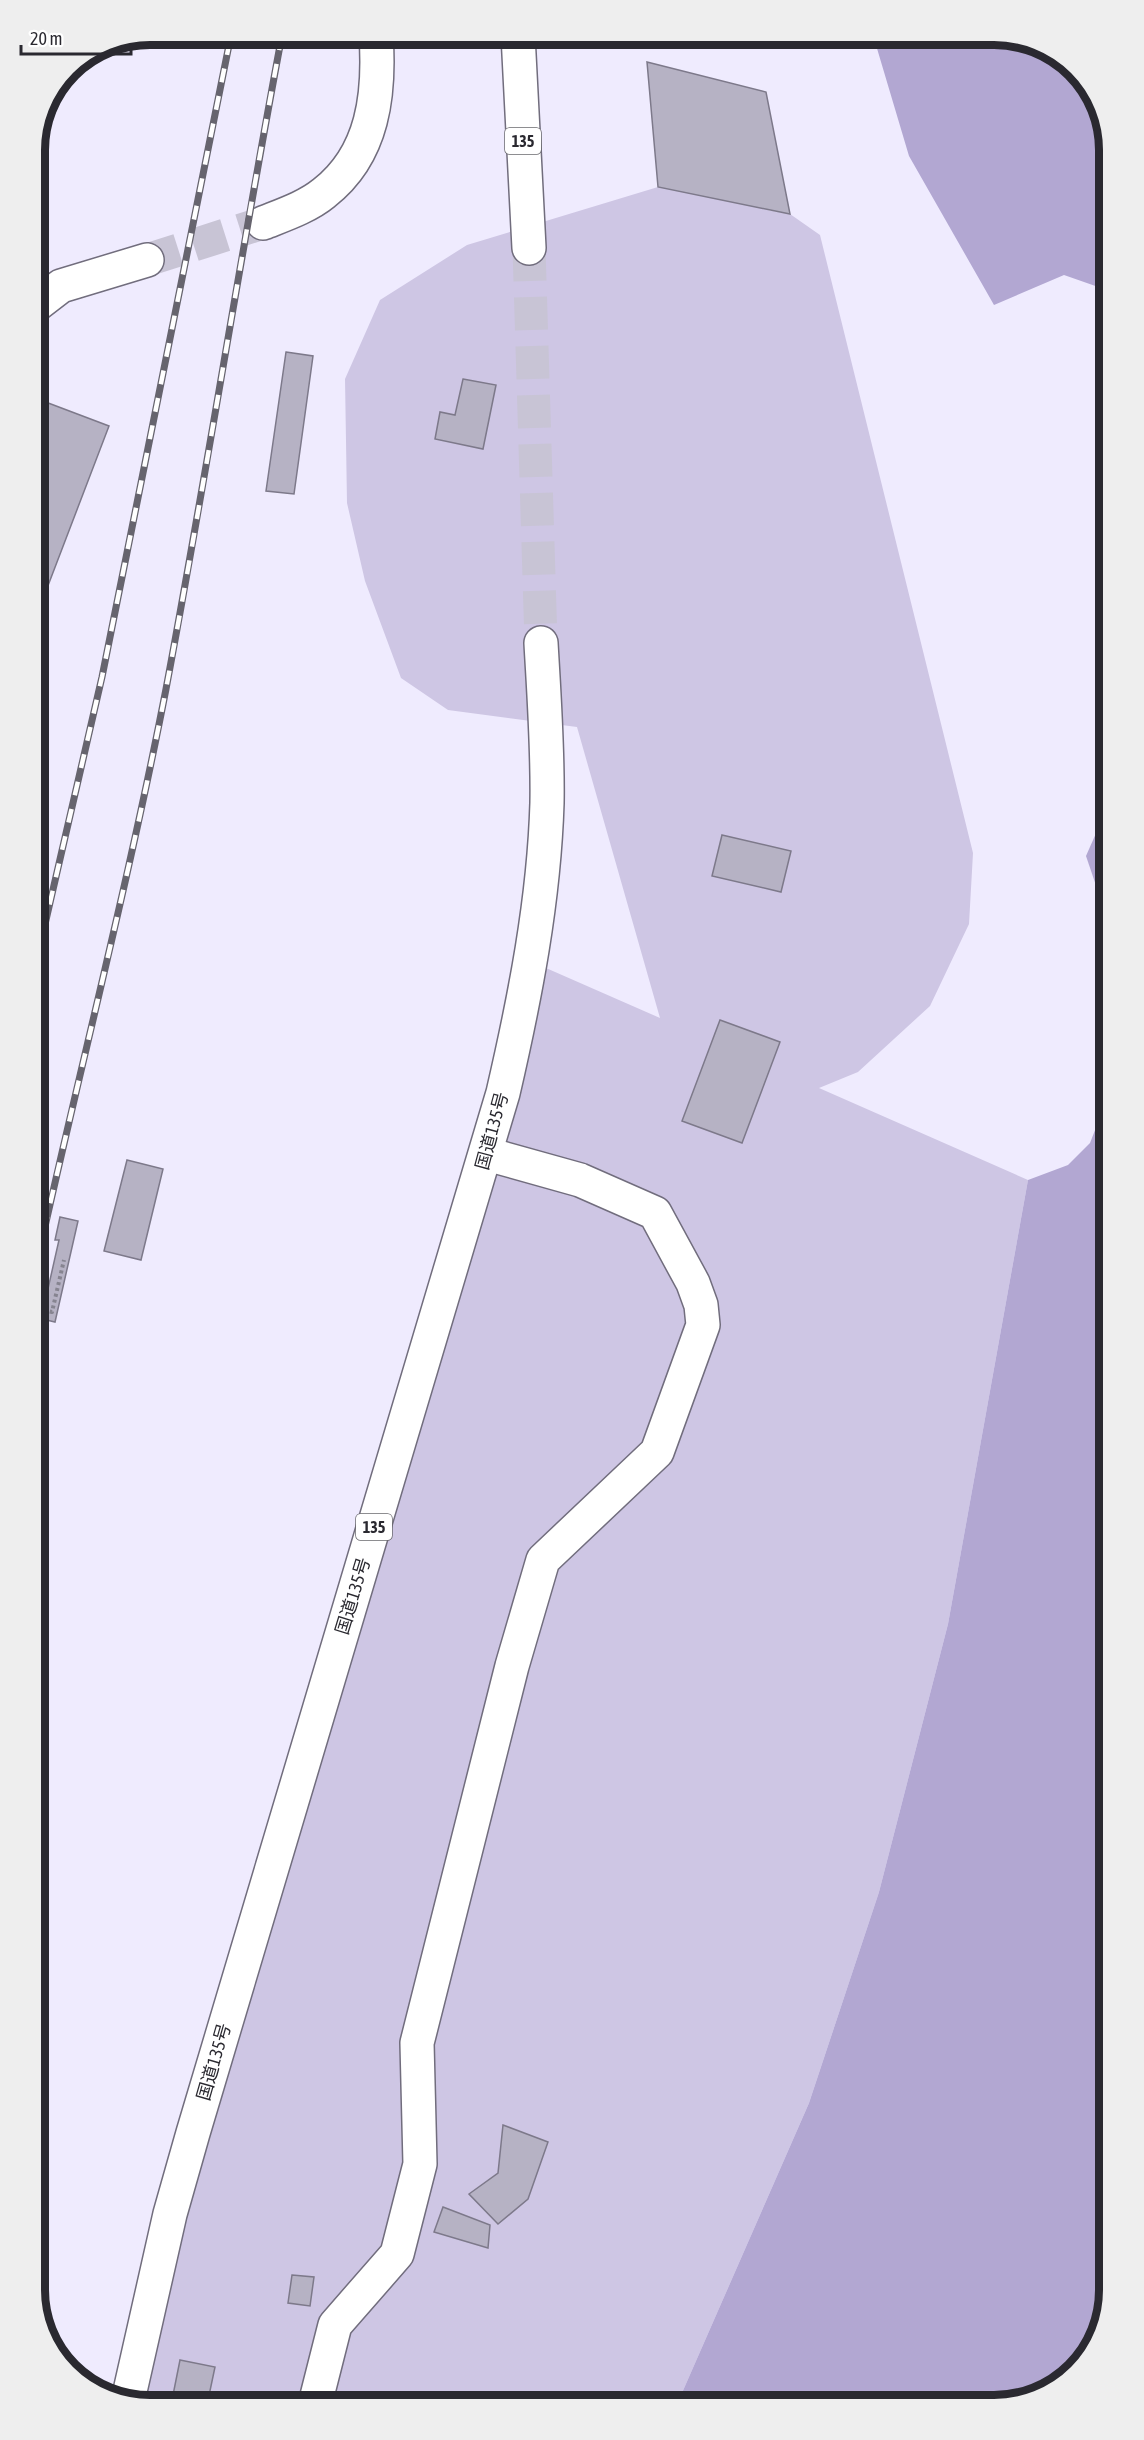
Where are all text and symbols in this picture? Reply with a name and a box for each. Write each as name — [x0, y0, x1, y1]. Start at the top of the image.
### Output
scale bar — [21, 18, 130, 56]
text: 20 m — [30, 28, 62, 49]
road number: 135 — [505, 128, 541, 154]
street label: 国道135号 — [471, 1090, 512, 1172]
road number: 135 — [356, 1514, 392, 1540]
street label: 国道135号 — [331, 1555, 374, 1637]
street label: 国道135号 — [192, 2021, 235, 2103]

